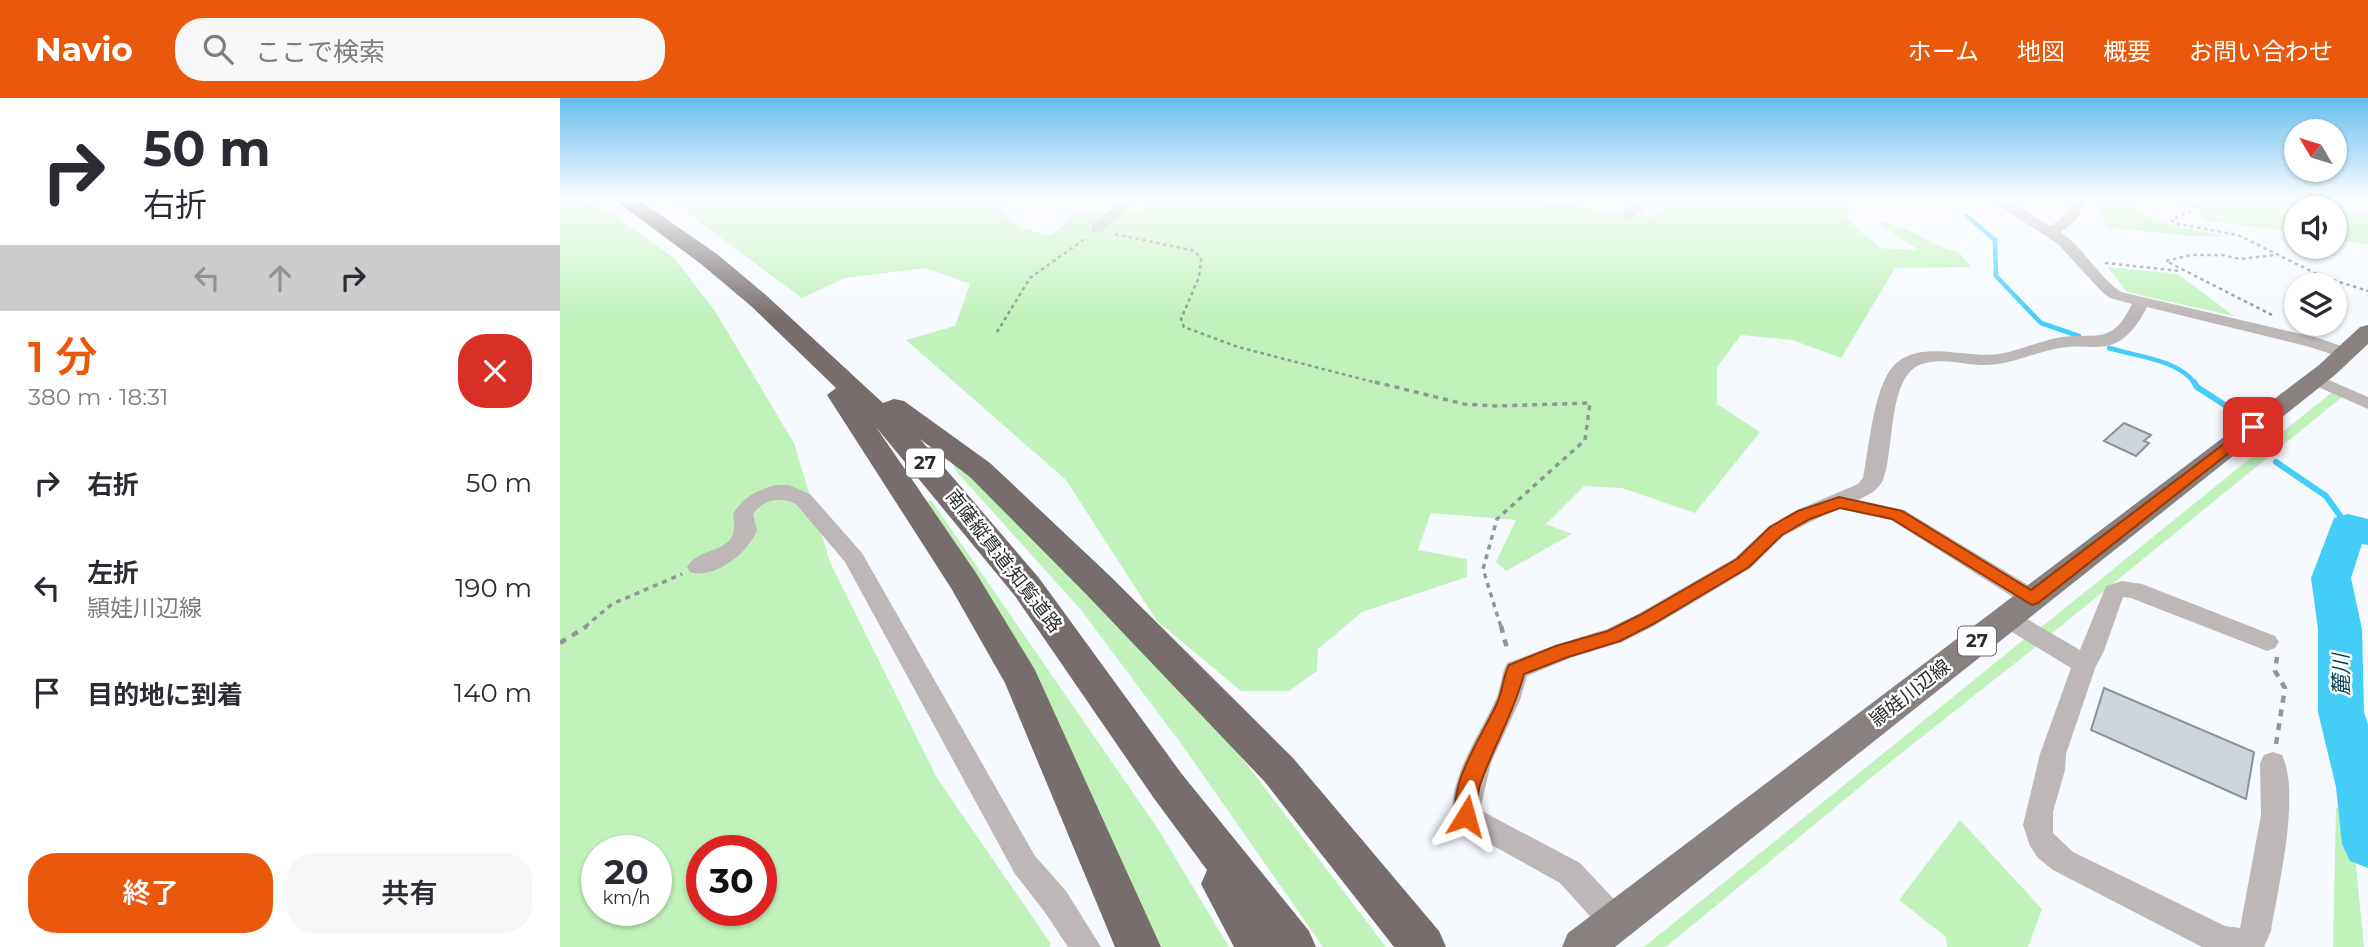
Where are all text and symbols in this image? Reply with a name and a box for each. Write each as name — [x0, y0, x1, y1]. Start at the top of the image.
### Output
search box — [175, 18, 665, 81]
text: Navio — [35, 29, 133, 69]
icon: search — [199, 30, 237, 68]
text: ここで検索 — [255, 36, 385, 68]
text: ホーム — [1908, 37, 1979, 66]
text: 地図 — [2017, 37, 2065, 66]
text: 概要 — [2103, 37, 2151, 66]
text: お問い合わせ — [2189, 37, 2333, 66]
text: 50 m — [143, 119, 271, 178]
north arrow — [2284, 119, 2347, 182]
map controls — [2284, 119, 2347, 336]
icon: right — [28, 126, 119, 217]
text: 右折 — [143, 185, 207, 224]
button: sound — [2284, 196, 2347, 259]
icon: left — [188, 259, 226, 297]
icon: ahead — [261, 259, 299, 297]
icon: right — [334, 259, 372, 297]
button: layers — [2284, 273, 2347, 336]
text: 1 分 — [28, 331, 98, 383]
button: close — [458, 334, 532, 408]
text: 380 m · 18:31 — [28, 383, 168, 411]
pin — [2223, 397, 2283, 457]
icon: arrive — [2234, 408, 2272, 446]
road number: 27 — [906, 449, 944, 478]
icon: right — [28, 464, 66, 502]
text: 50 m — [466, 467, 532, 499]
text: 右折 — [87, 469, 139, 501]
street label: 南薩縦貫道;知覧道路 — [941, 485, 1067, 637]
text: 左折 — [87, 557, 139, 589]
icon: left — [28, 569, 66, 607]
text: 190 m — [455, 572, 532, 604]
text: 頴娃川辺線 — [87, 594, 202, 622]
road number: 27 — [1958, 626, 1996, 656]
water label: 麓川 — [2328, 652, 2354, 696]
street label: 頴娃川辺線 — [1865, 655, 1955, 731]
icon: arrive — [28, 674, 66, 712]
text: 140 m — [454, 677, 532, 709]
text: 目的地に到着 — [87, 679, 243, 711]
position arrow — [1429, 779, 1503, 853]
speed limit sign: 30 — [686, 835, 777, 926]
text: 20 — [604, 850, 649, 893]
button: 終了 — [28, 853, 273, 933]
button: 共有 — [287, 853, 532, 933]
text: km/h — [602, 887, 651, 909]

